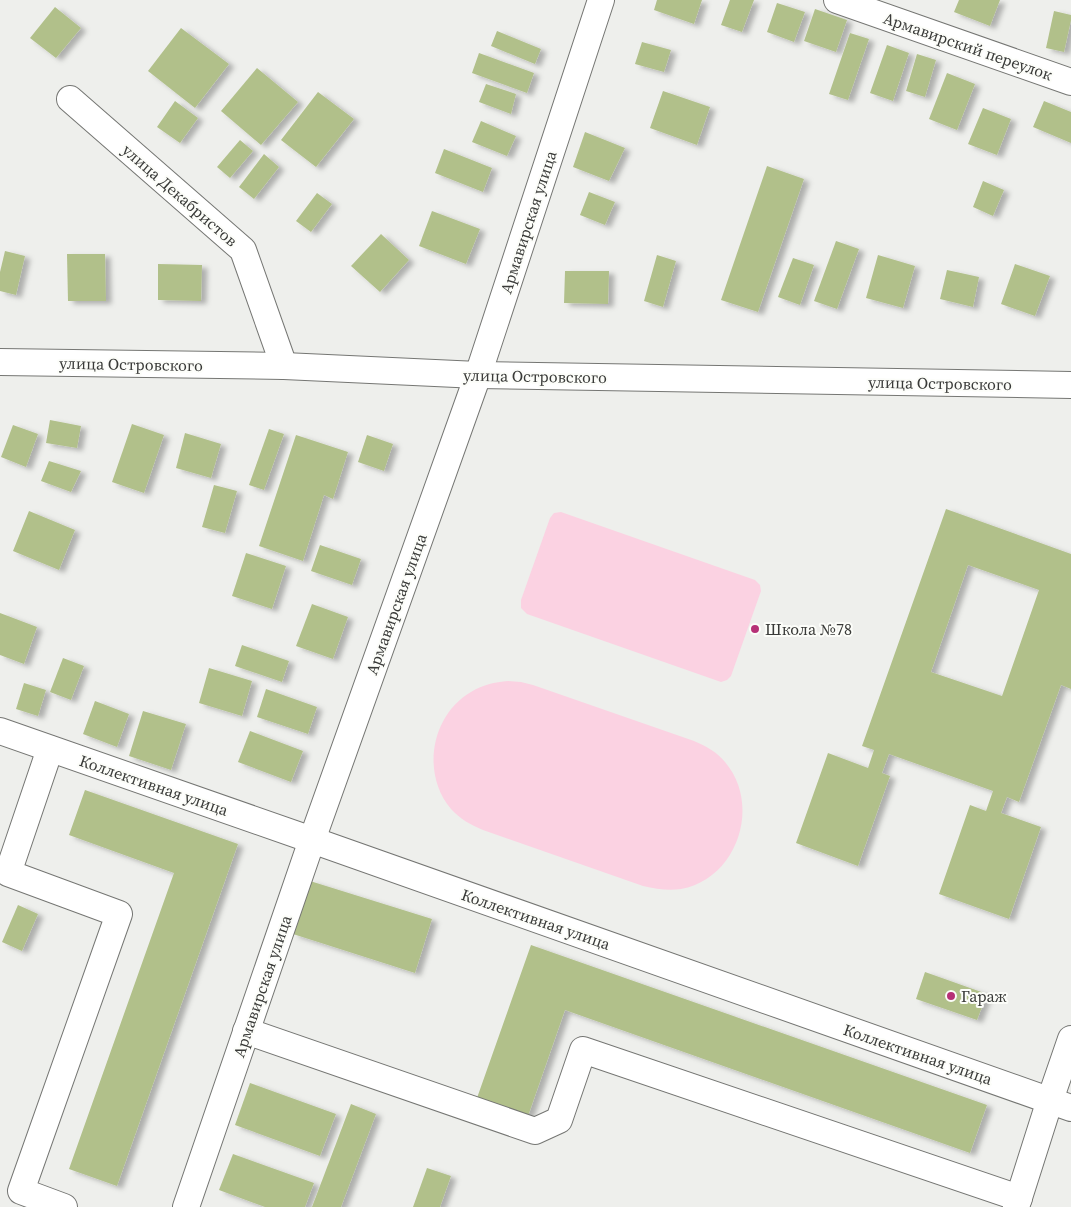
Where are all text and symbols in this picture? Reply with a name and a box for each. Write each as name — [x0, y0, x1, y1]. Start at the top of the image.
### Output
street label: Армавирский переулок — [881, 7, 1056, 85]
street label: улица Декабристов — [118, 139, 242, 251]
street label: Армавирская улица — [495, 147, 562, 296]
street label: улица Островского — [59, 352, 203, 376]
street label: улица Островского — [463, 364, 607, 388]
street label: улица Островского — [868, 371, 1012, 395]
street label: Армавирская улица — [360, 529, 432, 678]
place label: Школа №78 — [765, 618, 852, 640]
marker: Школа №78 — [749, 623, 761, 635]
street label: Коллективная улица — [77, 749, 232, 821]
street label: Коллективная улица — [459, 883, 614, 955]
street label: Армавирская улица — [227, 911, 297, 1060]
place label: Гараж — [961, 985, 1007, 1007]
marker: Гараж — [945, 990, 957, 1002]
street label: Коллективная улица — [841, 1018, 996, 1090]

